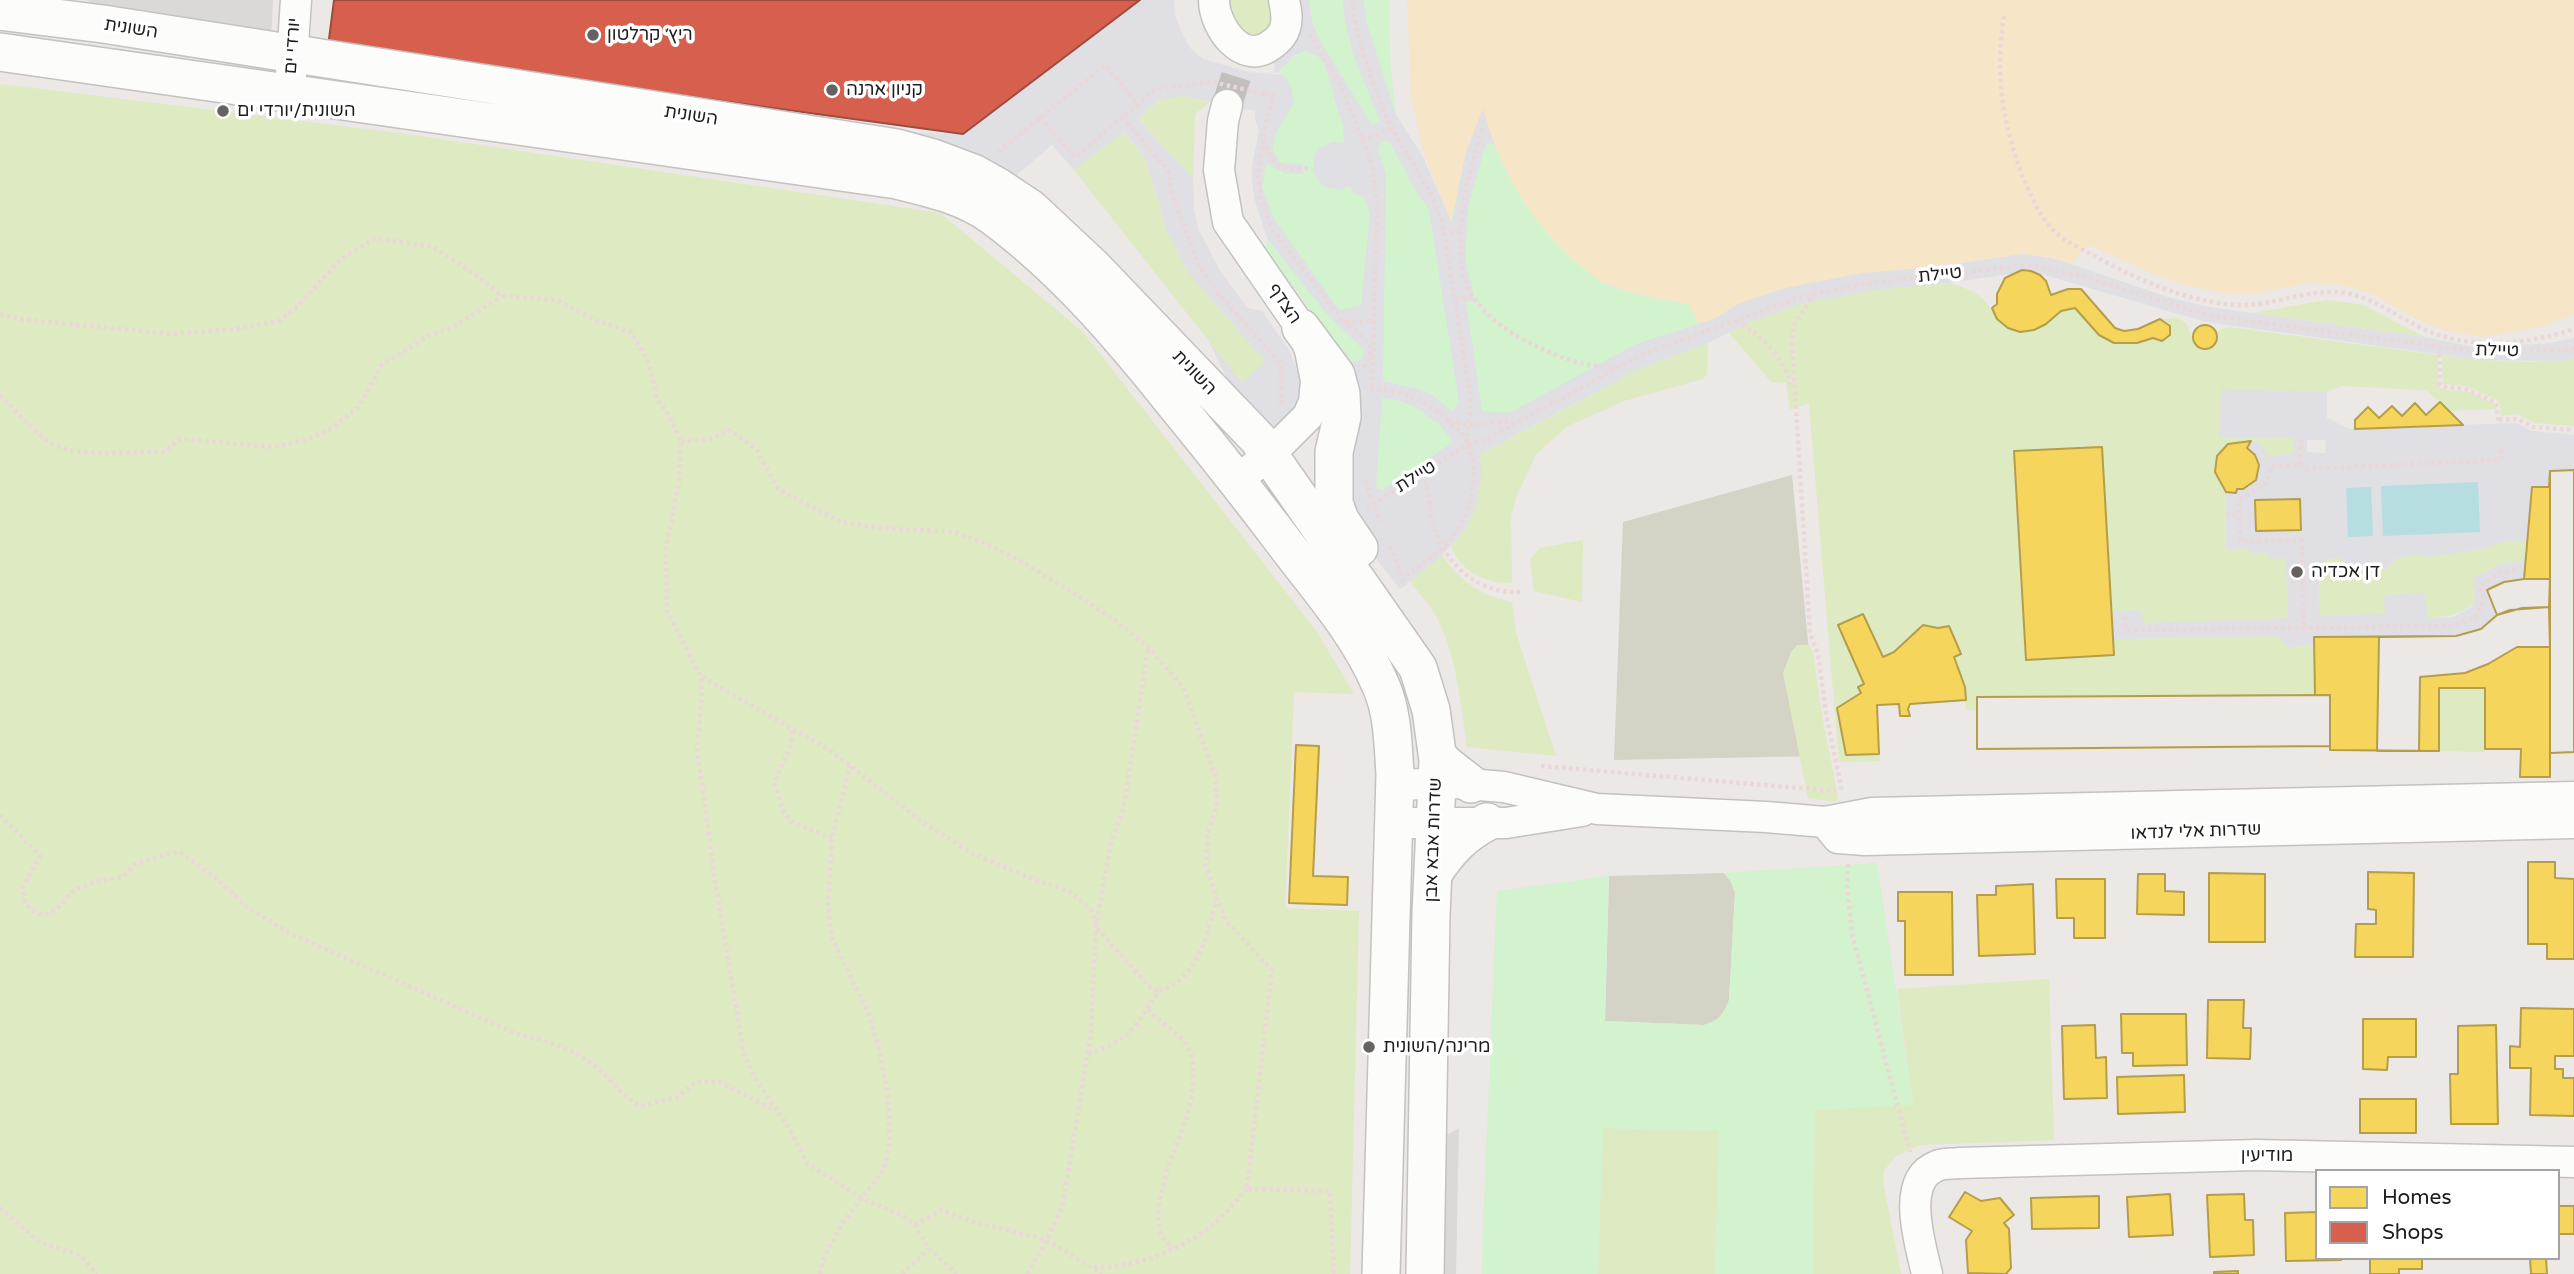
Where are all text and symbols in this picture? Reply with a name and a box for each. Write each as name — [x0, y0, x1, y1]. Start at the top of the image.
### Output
street label: השונית — [103, 14, 159, 44]
street label: יורדי ים — [280, 17, 306, 75]
place label: ריץ׳ קרלטון — [607, 24, 693, 46]
marker: ריץ׳ קרלטון — [585, 27, 601, 43]
place label: קניון ארנה — [846, 79, 923, 101]
marker: קניון ארנה — [824, 82, 840, 98]
place label: השונית/יורדי ים — [237, 100, 356, 122]
street label: השונית — [663, 101, 719, 131]
marker: השונית/יורדי ים — [215, 103, 231, 119]
street label: טיילת — [1917, 262, 1963, 288]
street label: הצדף — [1263, 280, 1305, 328]
street label: טיילת — [2475, 340, 2519, 362]
street label: השונית — [1167, 346, 1221, 400]
street label: טיילת — [1392, 456, 1440, 498]
place label: דן אכדיה — [2311, 561, 2380, 583]
marker: דן אכדיה — [2289, 564, 2305, 580]
street label: שדרות אבא אבן — [1421, 777, 1447, 903]
street label: שדרות אלי לנדאו — [2130, 819, 2262, 845]
place label: מרינה/השונית — [1383, 1036, 1490, 1058]
marker: מרינה/השונית — [1361, 1039, 1377, 1055]
street label: מודיעין — [2241, 1145, 2293, 1167]
legend — [2315, 1169, 2560, 1260]
text: Homes — [2382, 1185, 2452, 1210]
text: Shops — [2382, 1220, 2444, 1245]

